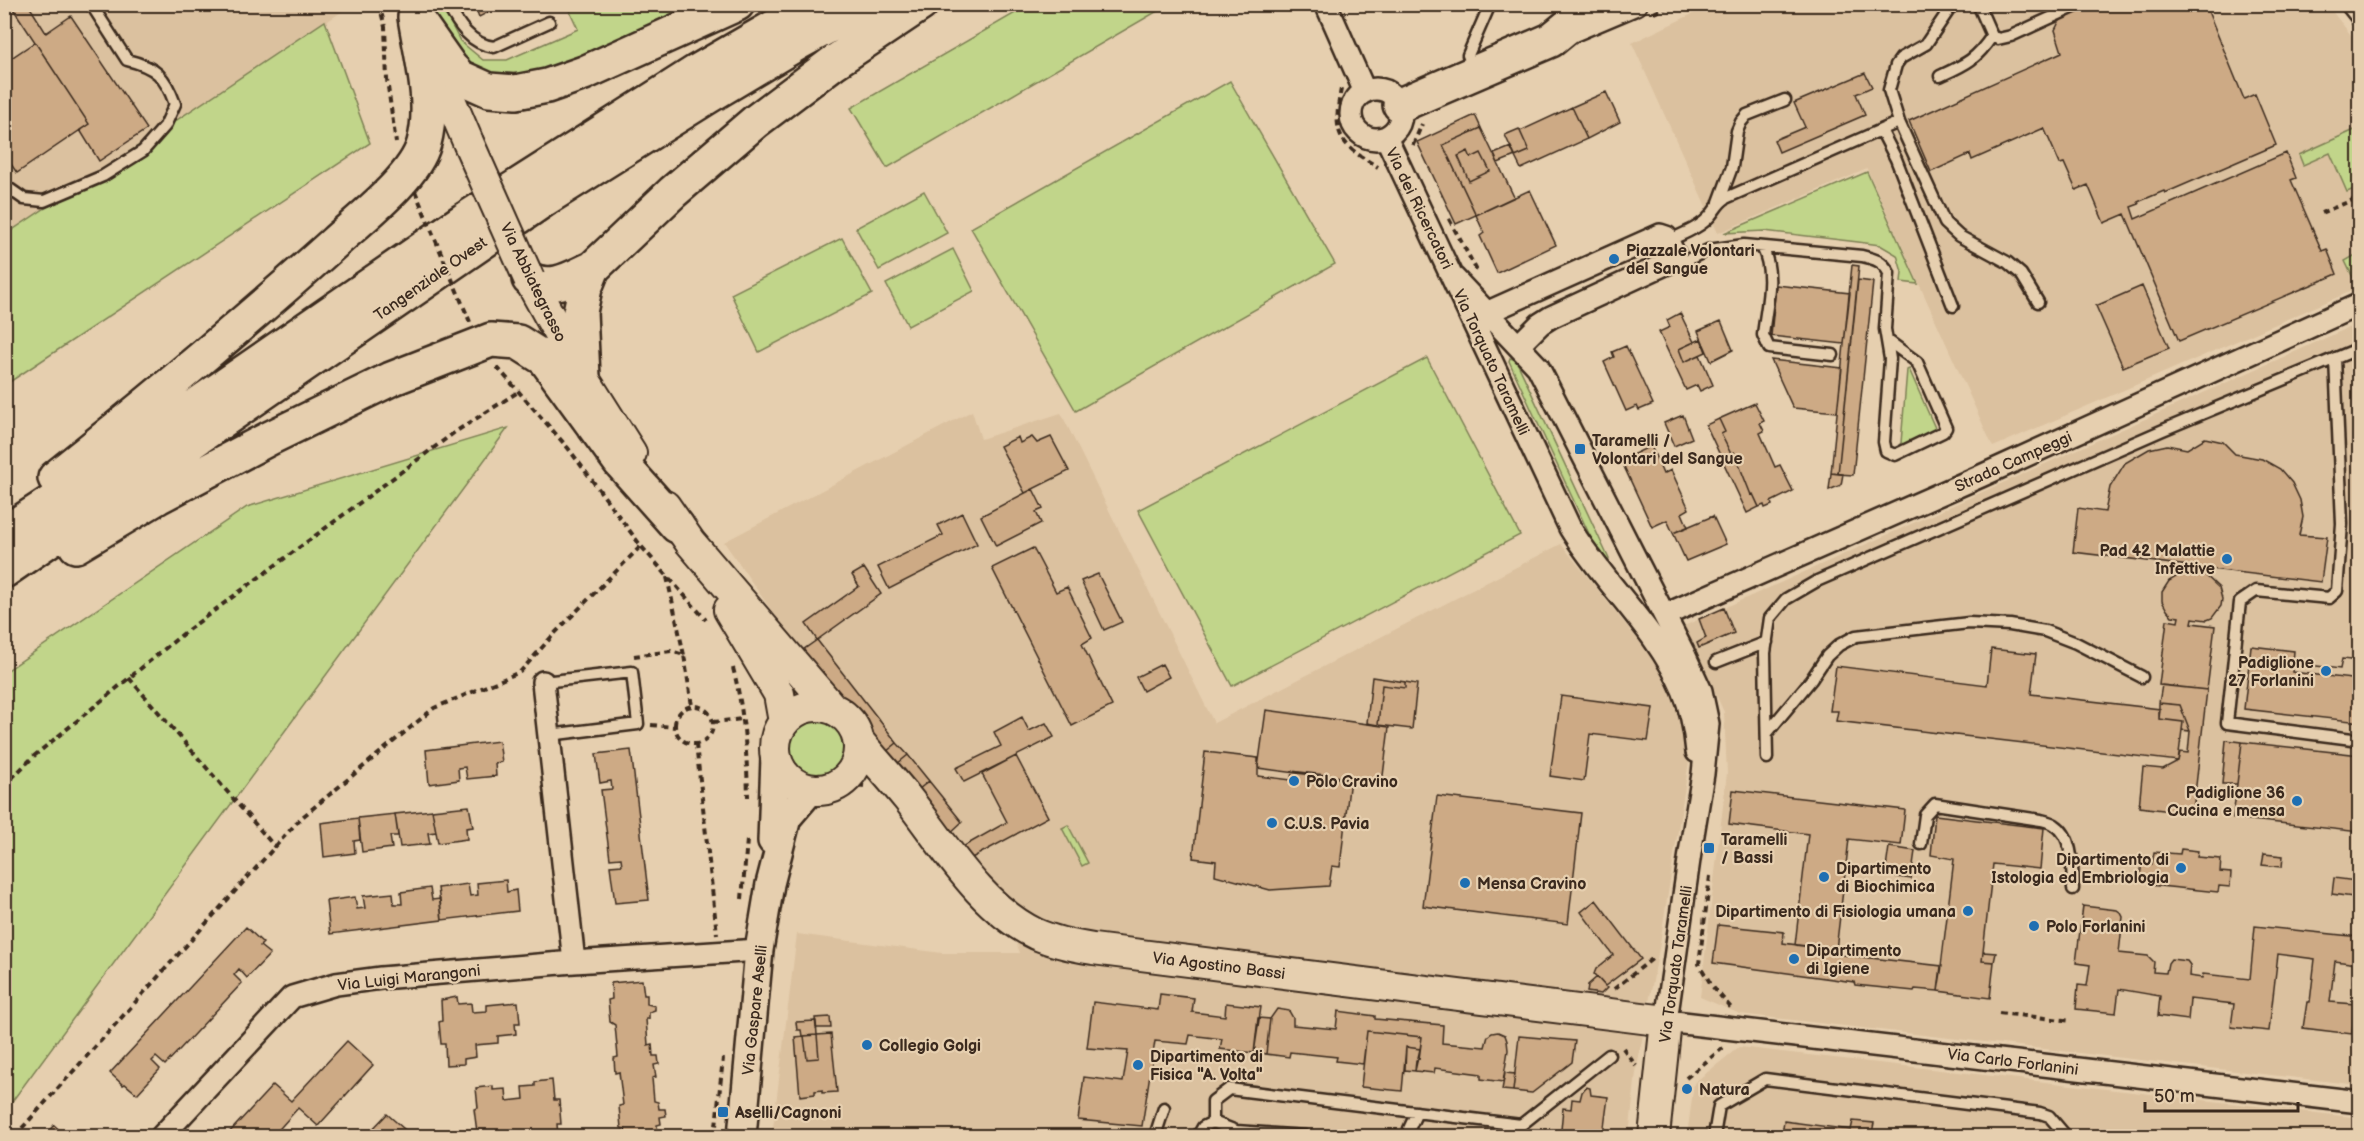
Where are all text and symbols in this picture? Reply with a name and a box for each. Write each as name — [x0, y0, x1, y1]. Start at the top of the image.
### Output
street label: Via dei Ricercatori — [1381, 145, 1456, 273]
street label: Via Abbiategrasso — [496, 220, 570, 345]
street label: Tangenziale Ovest — [371, 233, 491, 325]
place label: Piazzale Volontari del Sangue — [1626, 242, 1755, 279]
marker: Piazzale Volontari del Sangue — [1607, 252, 1621, 266]
street label: Via Torquato Taramelli — [1448, 287, 1533, 439]
street label: Strada Campeggi — [1952, 428, 2075, 497]
place label: Taramelli / Volontari del Sangue — [1592, 432, 1743, 469]
marker: Taramelli / Volontari del Sangue — [1573, 442, 1587, 456]
place label: Pad 42 Malattie Infettive — [2100, 542, 2215, 579]
marker: Pad 42 Malattie Infettive — [2220, 552, 2234, 566]
place label: Padiglione 27 Forlanini — [2228, 654, 2314, 691]
marker: Padiglione 27 Forlanini — [2319, 664, 2333, 678]
place label: Polo Cravino — [1306, 773, 1398, 792]
marker: Polo Cravino — [1287, 774, 1301, 788]
place label: Padiglione 36 Cucina e mensa — [2167, 784, 2285, 821]
marker: Padiglione 36 Cucina e mensa — [2290, 794, 2304, 808]
place label: C.U.S. Pavia — [1284, 815, 1369, 834]
marker: C.U.S. Pavia — [1265, 816, 1279, 830]
place label: Taramelli / Bassi — [1721, 831, 1788, 868]
marker: Taramelli / Bassi — [1702, 841, 1716, 855]
place label: Dipartimento di Istologia ed Embriologia — [1991, 851, 2169, 888]
place label: Dipartimento di Biochimica — [1836, 860, 1935, 897]
marker: Dipartimento di Istologia ed Embriologia — [2174, 861, 2188, 875]
marker: Dipartimento di Biochimica — [1817, 870, 1831, 884]
place label: Mensa Cravino — [1477, 875, 1586, 894]
marker: Mensa Cravino — [1458, 876, 1472, 890]
street label: Via Torquato Taramelli — [1656, 884, 1697, 1044]
place label: Dipartimento di Fisiologia umana — [1715, 903, 1956, 922]
marker: Dipartimento di Fisiologia umana — [1961, 904, 1975, 918]
place label: Polo Forlanini — [2046, 918, 2146, 937]
marker: Polo Forlanini — [2027, 919, 2041, 933]
place label: Dipartimento di Igiene — [1806, 942, 1901, 979]
street label: Via Gaspare Aselli — [739, 944, 772, 1076]
street label: Via Agostino Bassi — [1151, 949, 1286, 984]
marker: Dipartimento di Igiene — [1787, 952, 1801, 966]
street label: Via Luigi Marangoni — [337, 962, 482, 995]
place label: Collegio Golgi — [879, 1037, 981, 1056]
marker: Collegio Golgi — [860, 1038, 874, 1052]
street label: Via Carlo Forlanini — [1946, 1045, 2080, 1080]
place label: Dipartimento di Fisica "A. Volta" — [1150, 1048, 1263, 1085]
marker: Dipartimento di Fisica "A. Volta" — [1131, 1058, 1145, 1072]
scale bar — [2145, 1075, 2298, 1113]
place label: Natura — [1699, 1081, 1750, 1100]
marker: Natura — [1680, 1082, 1694, 1096]
text: 50 m — [2154, 1086, 2195, 1107]
place label: Aselli/Cagnoni — [734, 1104, 842, 1123]
marker: Aselli/Cagnoni — [716, 1105, 730, 1119]

